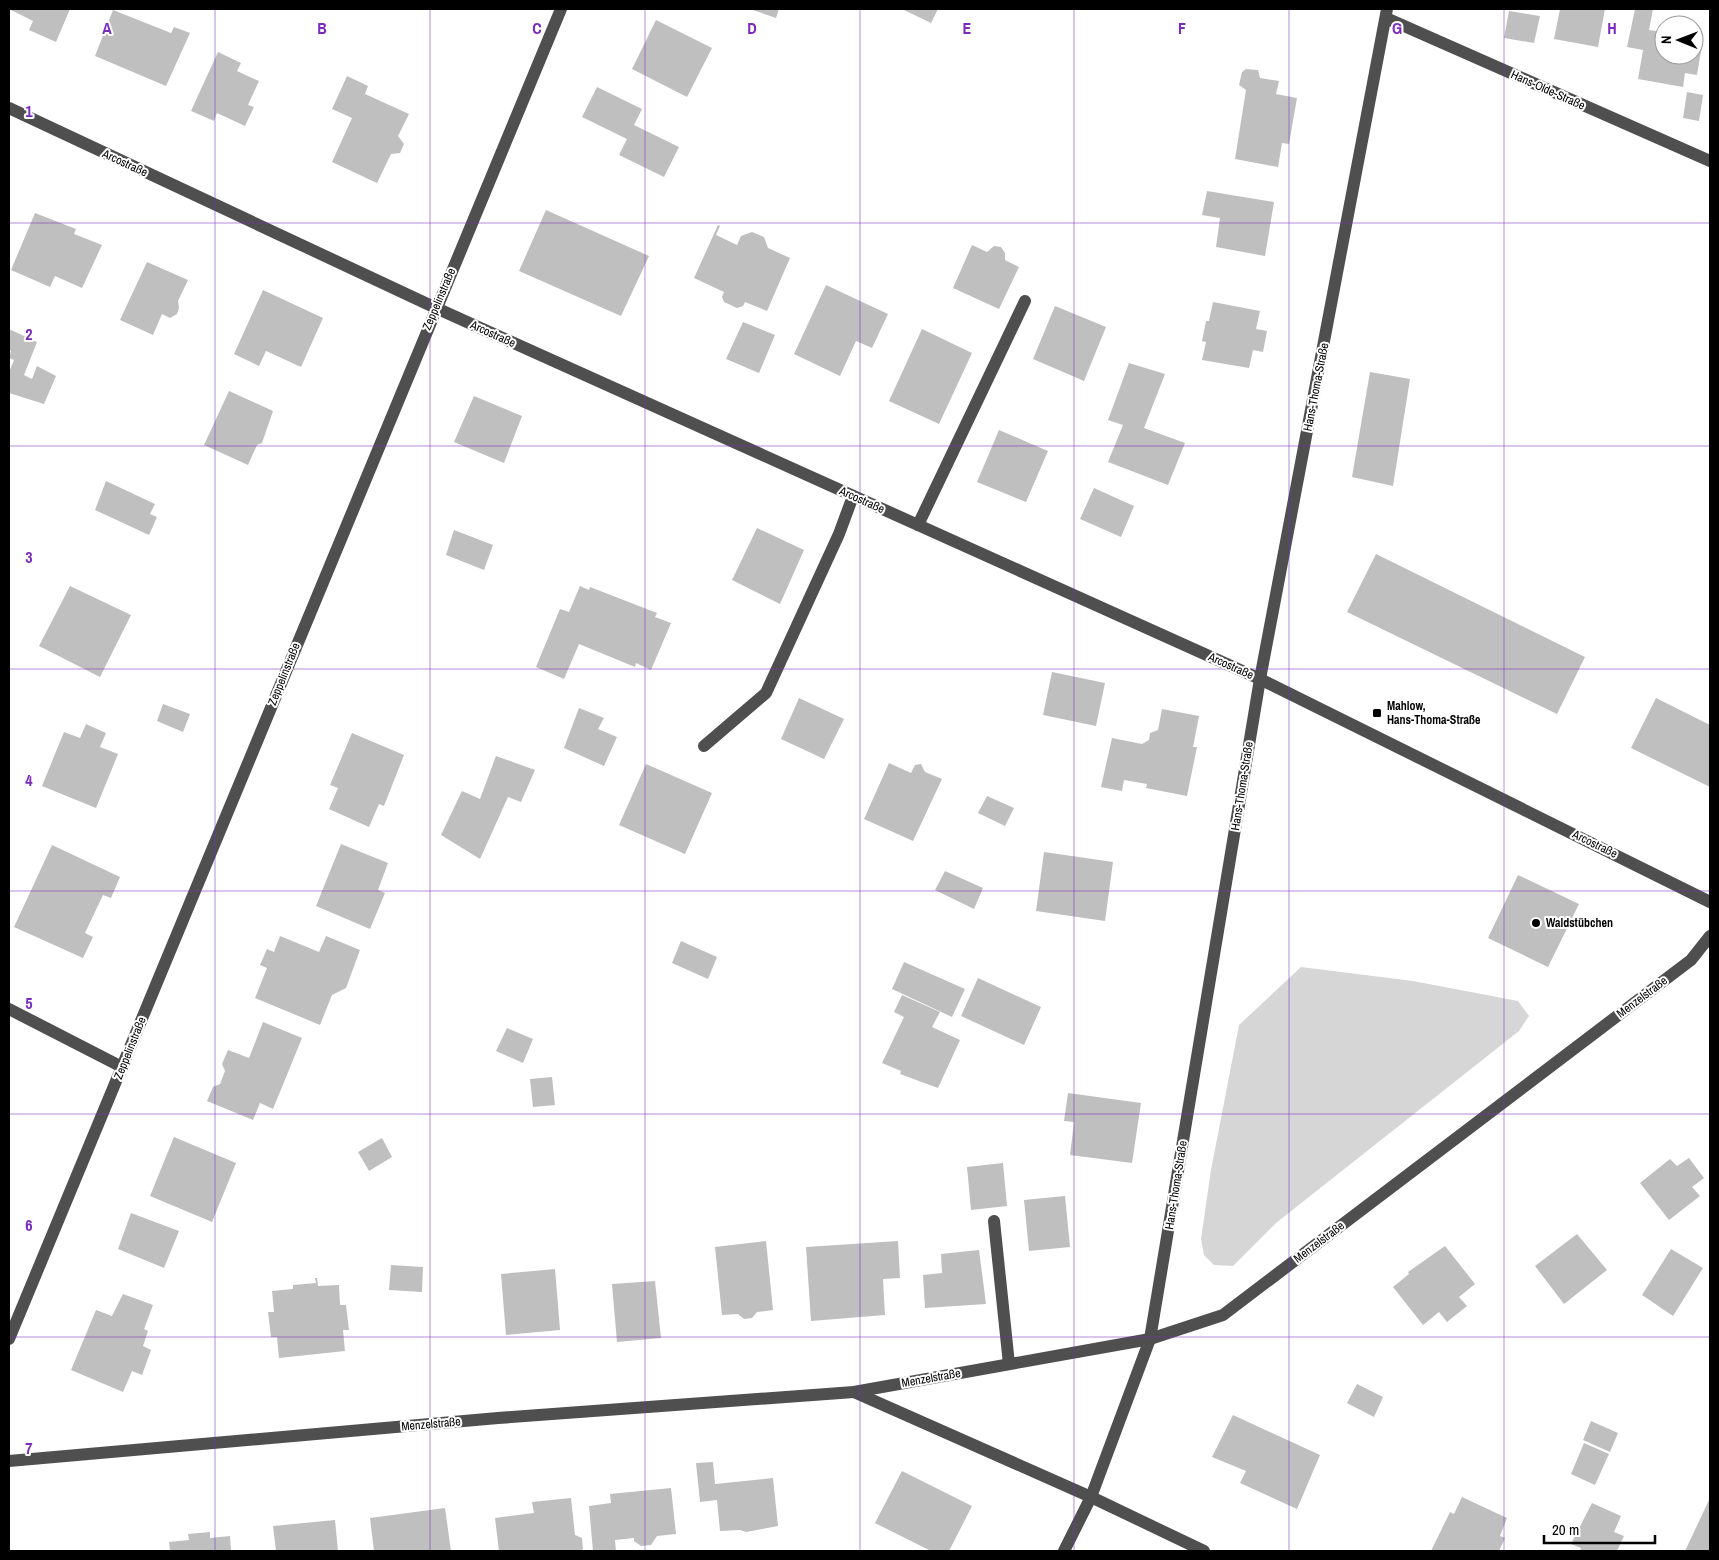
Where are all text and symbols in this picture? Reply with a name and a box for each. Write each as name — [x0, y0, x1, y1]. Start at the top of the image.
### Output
north arrow — [1654, 15, 1704, 65]
text: A — [102, 17, 112, 39]
text: B — [317, 17, 327, 39]
text: C — [532, 17, 542, 39]
text: D — [747, 17, 757, 39]
text: E — [963, 17, 972, 39]
text: F — [1178, 17, 1186, 39]
text: G — [1392, 17, 1402, 39]
text: H — [1607, 17, 1617, 39]
text: N — [1657, 35, 1675, 44]
street label: Hans-Olde-Straße — [1508, 66, 1588, 114]
text: 1 — [25, 100, 33, 122]
street label: Arcostraße — [99, 145, 150, 180]
street label: Zeppelinstraße — [419, 265, 459, 333]
street label: Arcostraße — [467, 316, 518, 351]
text: 2 — [25, 323, 33, 345]
street label: Hans-Thoma-Straße — [1300, 341, 1332, 433]
street label: Arcostraße — [836, 482, 887, 517]
text: 3 — [25, 546, 33, 568]
street label: Zeppelinstraße — [264, 640, 304, 708]
street label: Arcostraße — [1205, 648, 1256, 683]
place label: Mahlow, Hans-Thoma-Straße — [1387, 698, 1481, 728]
marker: Mahlow, Hans-Thoma-Straße — [1371, 707, 1383, 719]
street label: Hans-Thoma-Straße — [1227, 740, 1257, 832]
text: 4 — [25, 769, 33, 791]
street label: Arcostraße — [1569, 826, 1620, 862]
place label: Waldstübchen — [1546, 915, 1613, 931]
marker: Waldstübchen — [1530, 917, 1542, 929]
street label: Menzelstraße — [1613, 973, 1671, 1021]
text: 5 — [25, 992, 33, 1014]
street label: Zeppelinstraße — [110, 1014, 150, 1082]
street label: Hans-Thoma-Straße — [1161, 1139, 1191, 1231]
text: 6 — [25, 1214, 33, 1236]
street label: Menzelstraße — [1290, 1218, 1348, 1266]
street label: Menzelstraße — [900, 1365, 962, 1391]
street label: Menzelstraße — [401, 1413, 461, 1435]
text: 7 — [25, 1437, 33, 1459]
scale bar — [1544, 1512, 1655, 1544]
text: 20 m — [1552, 1519, 1579, 1540]

